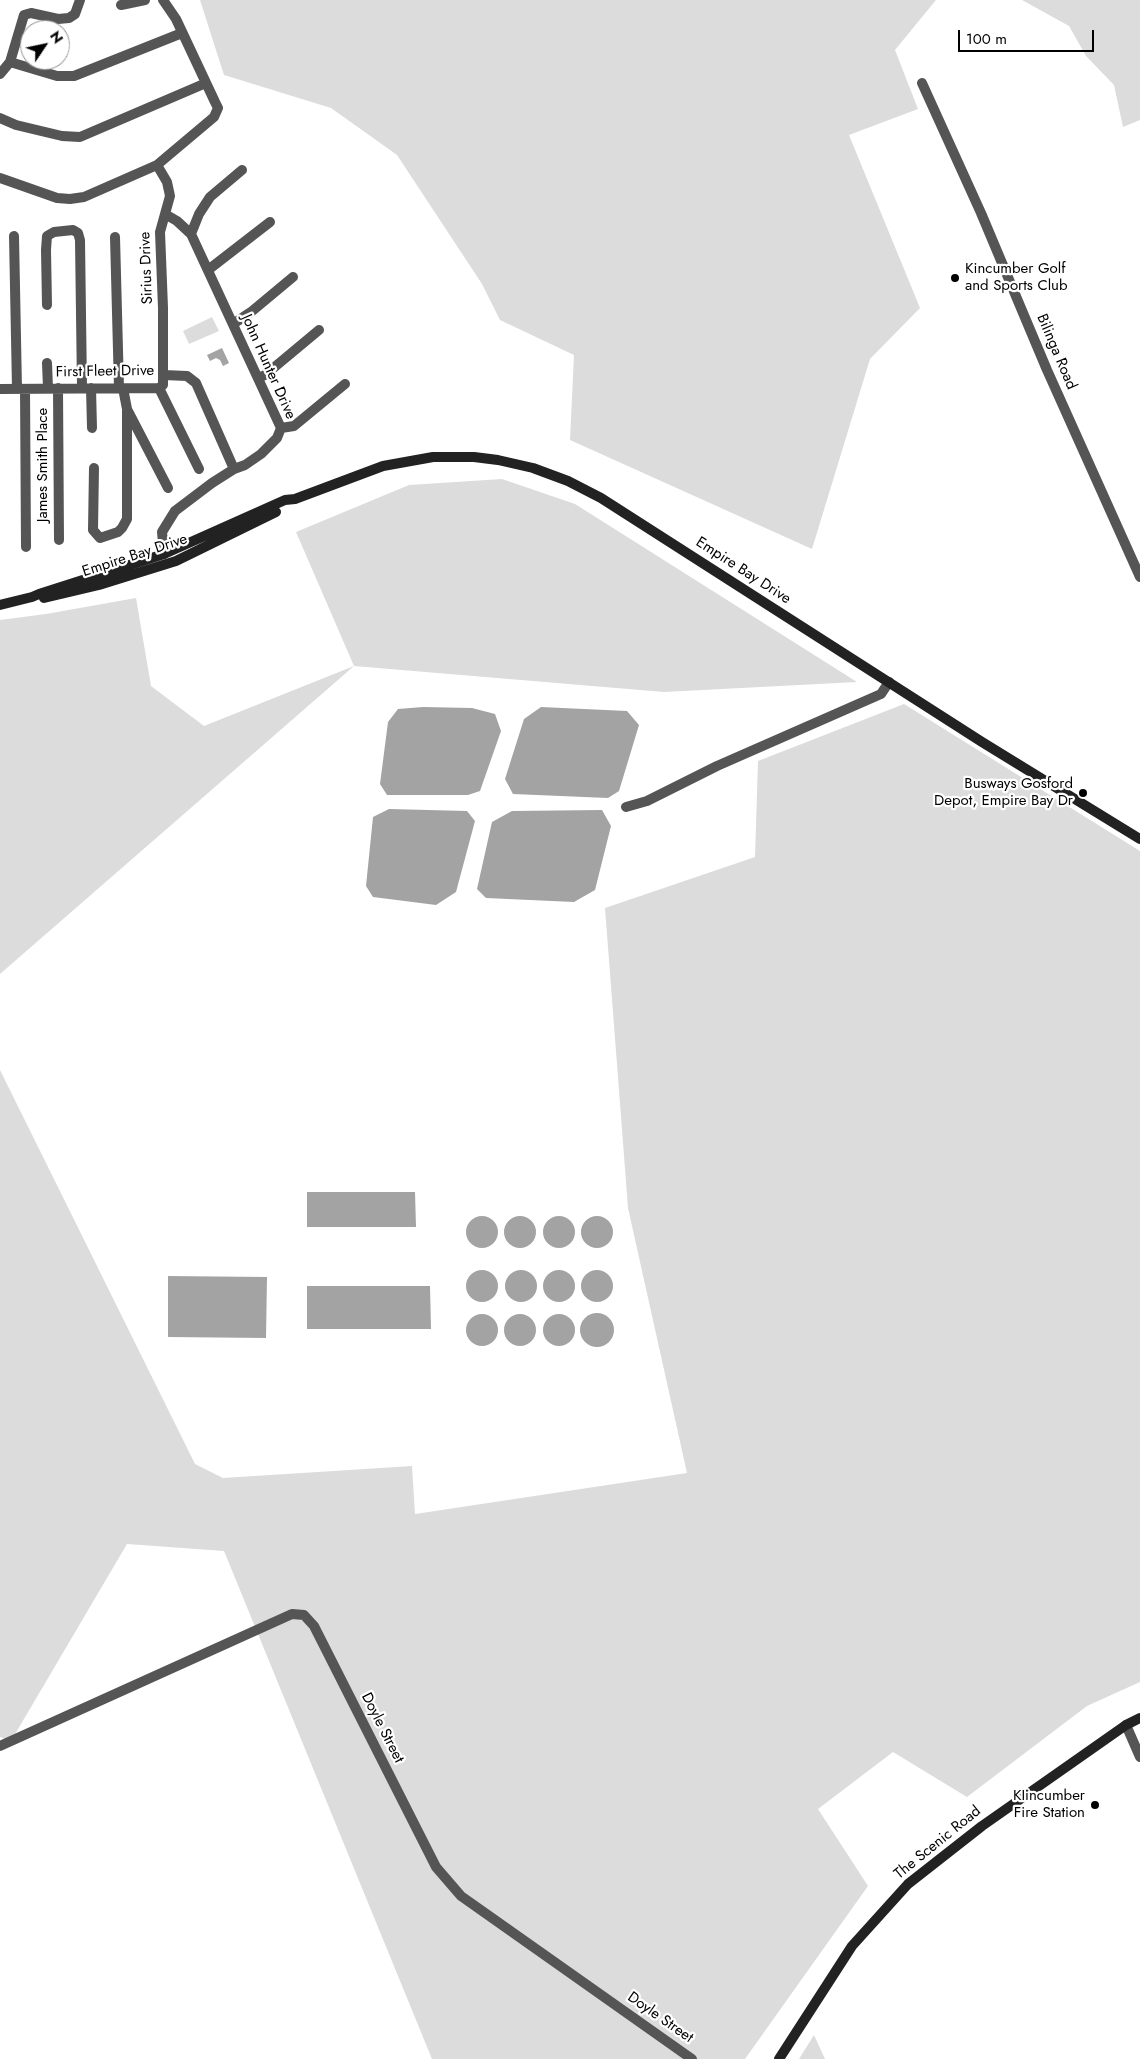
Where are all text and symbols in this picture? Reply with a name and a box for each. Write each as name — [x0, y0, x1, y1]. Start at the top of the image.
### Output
north arrow — [20, 20, 70, 70]
scale bar — [960, 20, 1096, 52]
text: N — [45, 27, 68, 47]
text: 100 m — [966, 28, 1007, 50]
street label: Sirius Drive — [137, 231, 157, 305]
place label: Kincumber Golf and Sports Club — [965, 260, 1068, 295]
marker: Kincumber Golf and Sports Club — [949, 272, 961, 284]
street label: John Hunter Drive — [237, 312, 299, 422]
street label: Bilinga Road — [1032, 312, 1080, 392]
street label: First Fleet Drive — [56, 362, 154, 382]
street label: James Smith Place — [34, 408, 52, 522]
street label: Empire Bay Drive — [80, 531, 190, 581]
street label: Empire Bay Drive — [692, 534, 794, 608]
place label: Busways Gosford Depot, Empire Bay Dr — [934, 775, 1073, 810]
marker: Busways Gosford Depot, Empire Bay Dr — [1077, 787, 1089, 799]
street label: Doyle Street — [357, 1690, 407, 1766]
place label: KIincumber Fire Station — [1013, 1787, 1085, 1822]
marker: KIincumber Fire Station — [1089, 1799, 1101, 1811]
street label: The Scenic Road — [891, 1803, 985, 1883]
street label: Doyle Street — [624, 1989, 696, 2047]

